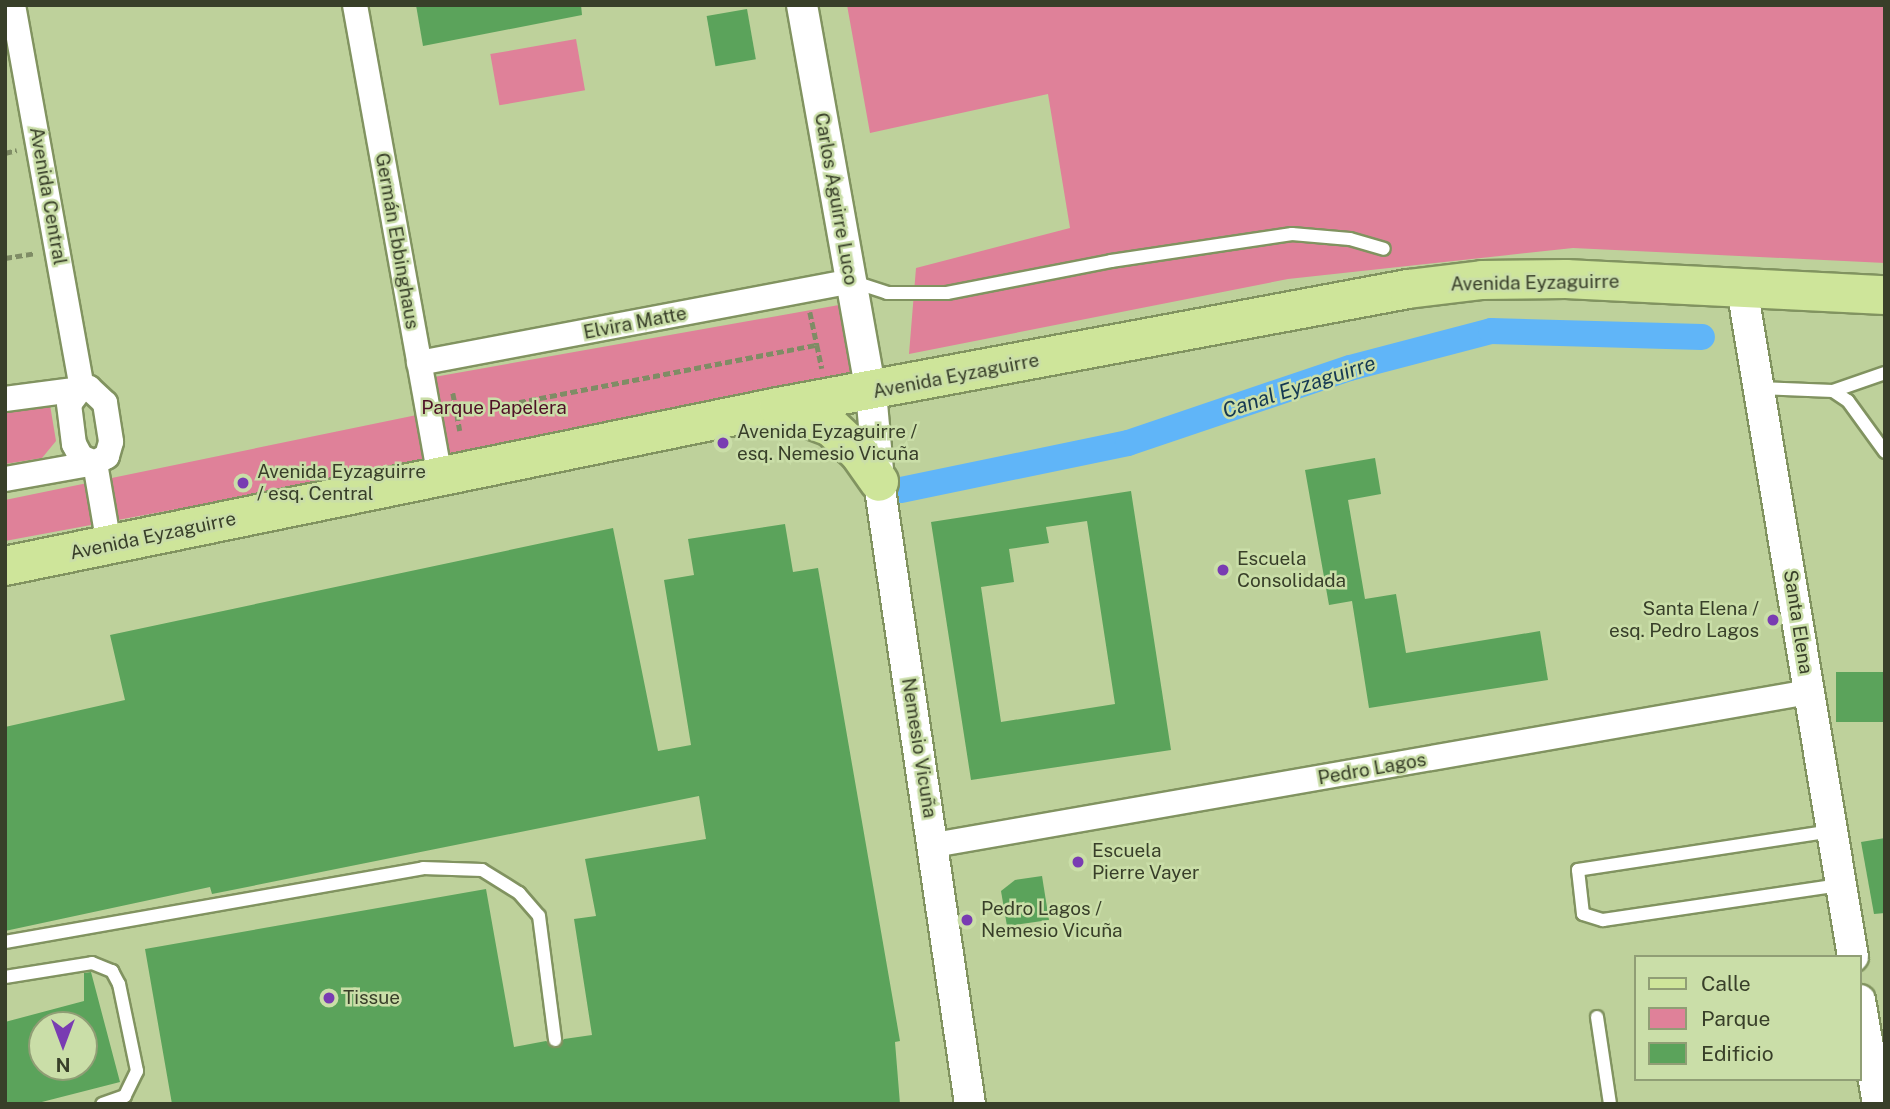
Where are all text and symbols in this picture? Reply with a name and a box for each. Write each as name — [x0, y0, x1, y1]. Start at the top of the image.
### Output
street label: Carlos Aguirre Luco — [810, 111, 862, 287]
street label: Avenida Central — [25, 125, 71, 267]
street label: Germán Ebbinghaus — [370, 151, 424, 331]
street label: Avenida Eyzaguirre — [1450, 270, 1620, 296]
street label: Elvira Matte — [581, 302, 689, 344]
street label: Avenida Eyzaguirre — [871, 349, 1041, 403]
water label: Canal Eyzaguirre — [1219, 350, 1379, 424]
park label: Parque Papelera — [421, 397, 567, 419]
place label: Avenida Eyzaguirre / esq. Nemesio Vicuña — [737, 421, 920, 465]
marker: Avenida Eyzaguirre / esq. Nemesio Vicuña — [715, 435, 731, 451]
place label: Avenida Eyzaguirre / esq. Central — [257, 461, 426, 505]
marker: Avenida Eyzaguirre / esq. Central — [235, 475, 251, 491]
street label: Avenida Eyzaguirre — [68, 507, 238, 565]
place label: Escuela Consolidada — [1237, 548, 1346, 592]
marker: Escuela Consolidada — [1215, 562, 1231, 578]
street label: Santa Elena — [1779, 568, 1817, 676]
place label: Santa Elena / esq. Pedro Lagos — [1609, 598, 1759, 642]
marker: Santa Elena / esq. Pedro Lagos — [1765, 612, 1781, 628]
street label: Nemesio Vicuña — [897, 676, 941, 820]
street label: Pedro Lagos — [1316, 748, 1428, 790]
place label: Escuela Pierre Vayer — [1092, 840, 1200, 884]
marker: Escuela Pierre Vayer — [1070, 854, 1086, 870]
place label: Pedro Lagos / Nemesio Vicuña — [981, 898, 1123, 942]
marker: Pedro Lagos / Nemesio Vicuña — [959, 912, 975, 928]
legend — [1634, 955, 1862, 1081]
text: Calle — [1701, 971, 1751, 996]
place label: Tissue — [343, 987, 400, 1009]
marker: Tissue — [321, 990, 337, 1006]
text: Parque — [1701, 1006, 1770, 1031]
north arrow — [28, 1011, 98, 1081]
text: Edificio — [1701, 1041, 1774, 1066]
text: N — [56, 1054, 70, 1076]

